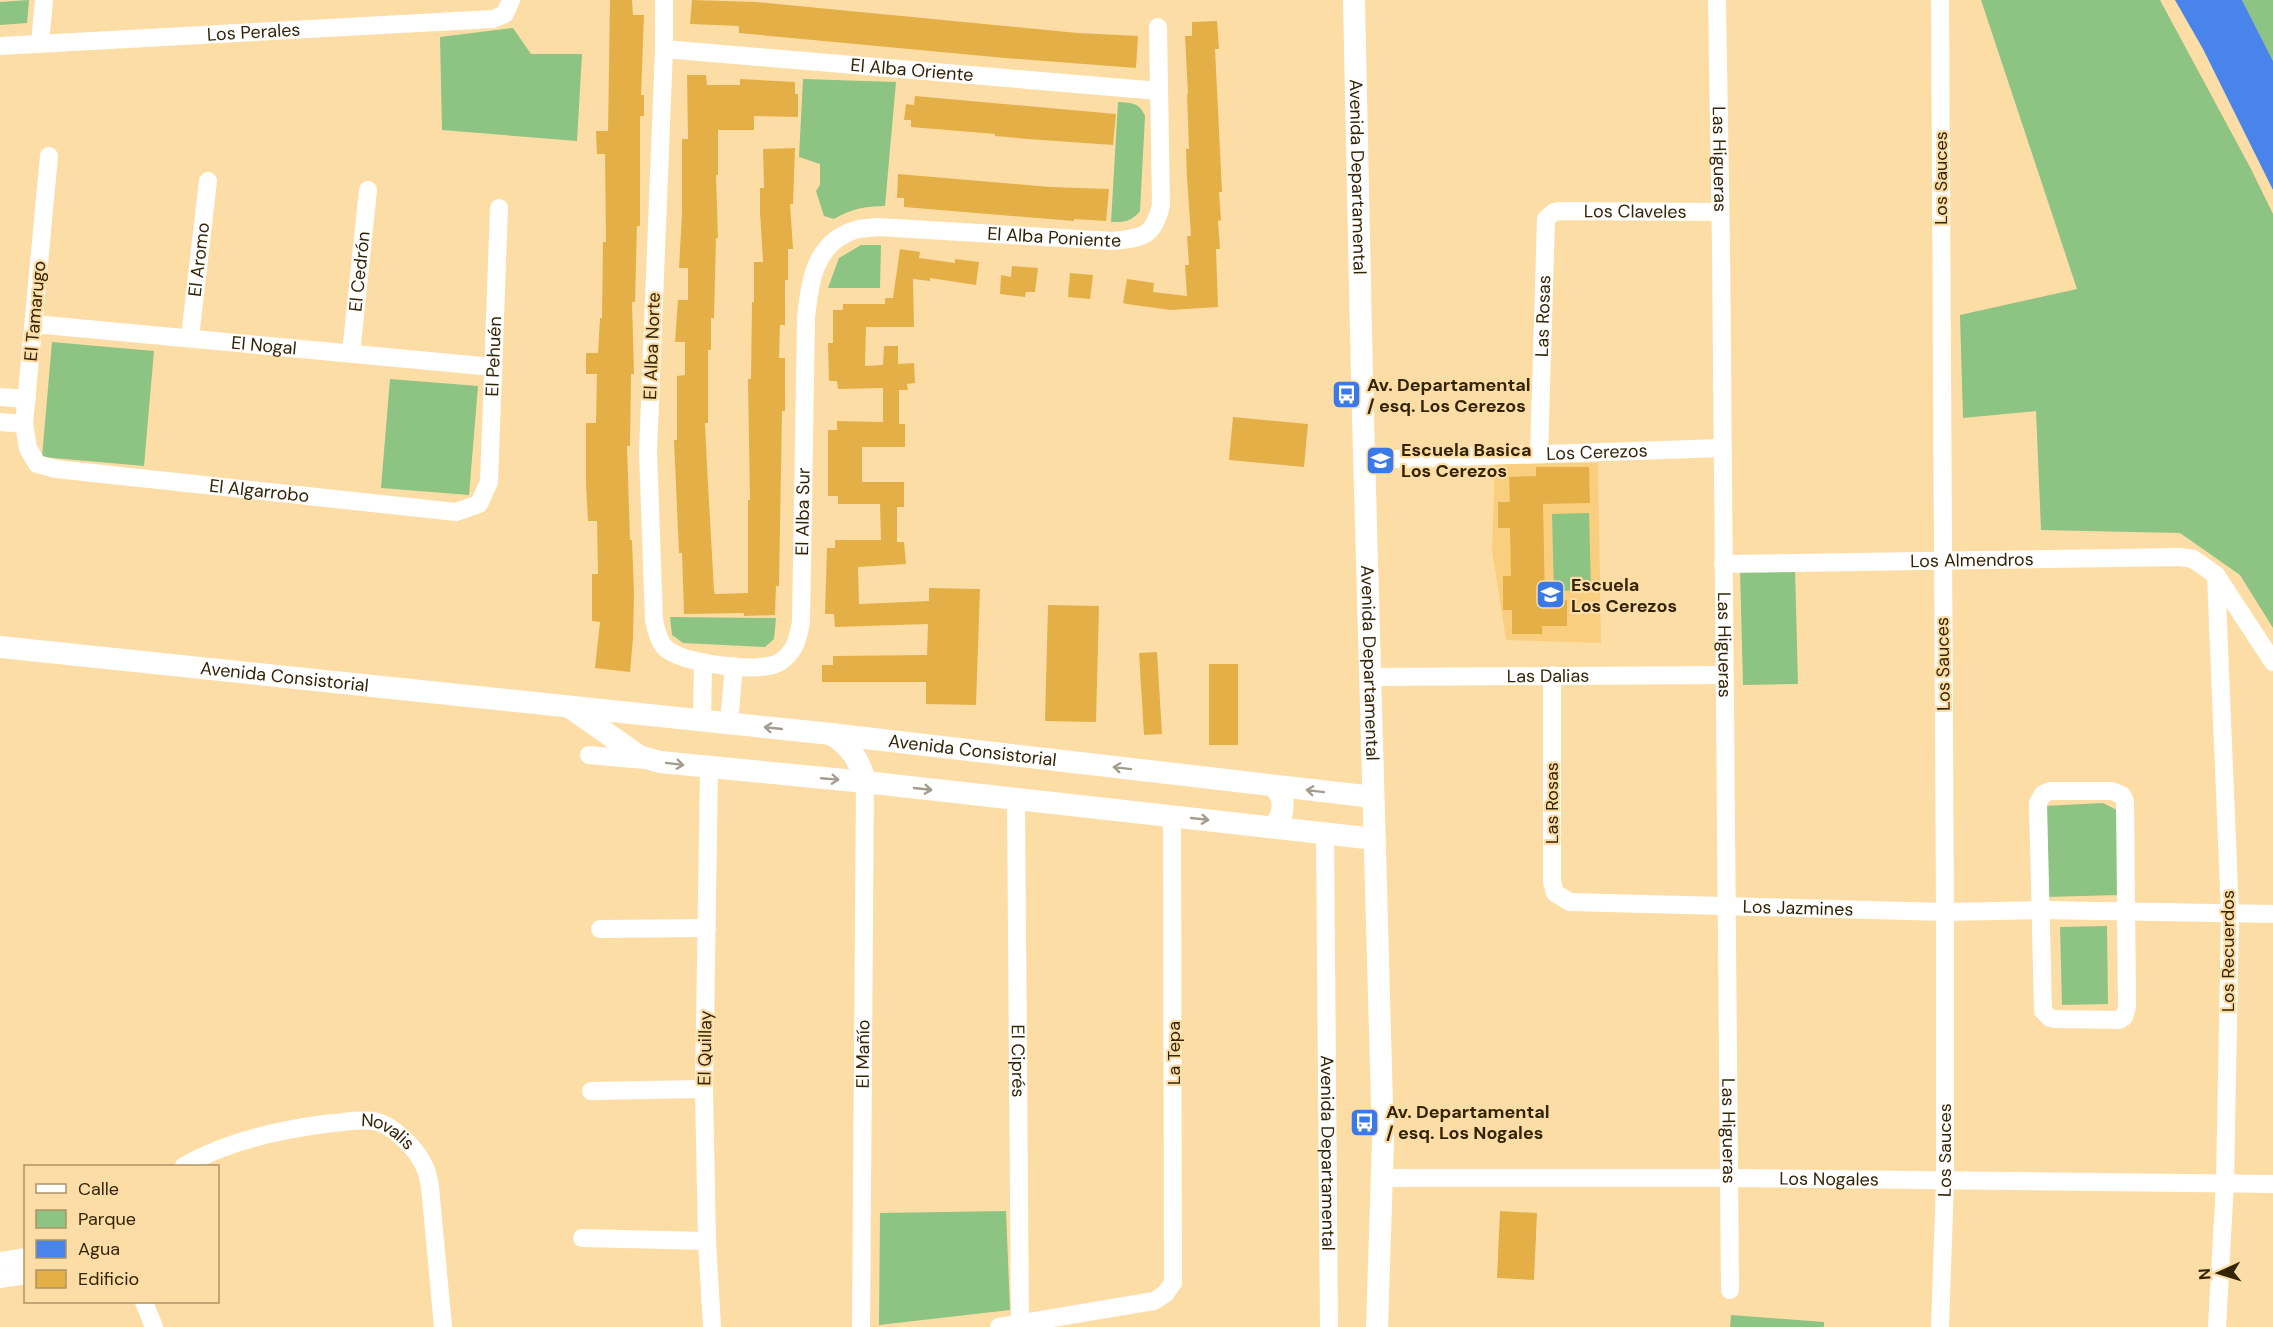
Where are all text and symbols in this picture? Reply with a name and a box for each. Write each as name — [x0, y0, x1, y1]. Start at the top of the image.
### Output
street label: Los Perales — [206, 18, 301, 47]
street label: El Alba Oriente — [850, 53, 975, 87]
street label: Avenida Departamental — [1344, 79, 1372, 275]
street label: Las Higueras — [1707, 106, 1732, 212]
street label: Los Sauces — [1929, 131, 1953, 225]
street label: Los Claveles — [1584, 199, 1687, 224]
street label: El Aromo — [183, 221, 215, 298]
street label: El Alba Poniente — [987, 222, 1122, 253]
street label: El Cedrón — [343, 230, 376, 313]
street label: El Tamarugo — [19, 260, 51, 362]
street label: Las Rosas — [1530, 275, 1556, 357]
street label: El Alba Norte — [638, 292, 666, 400]
street label: El Pehuén — [480, 316, 507, 397]
street label: El Nogal — [230, 331, 298, 361]
place label: Av. Departamental / esq. Los Cerezos — [1367, 373, 1531, 418]
bus stop icon: Av. Departamental / esq. Los Cerezos — [1330, 379, 1362, 411]
place label: Escuela Basica Los Cerezos — [1401, 438, 1532, 483]
street label: Los Cerezos — [1546, 439, 1648, 466]
school or university icon: Escuela Basica Los Cerezos — [1364, 444, 1396, 476]
street label: El Alba Sur — [790, 467, 816, 556]
street label: El Algarrobo — [208, 474, 311, 508]
street label: Los Almendros — [1910, 547, 2034, 573]
street label: Avenida Departamental — [1355, 565, 1384, 761]
place label: Escuela Los Cerezos — [1571, 573, 1677, 618]
school or university icon: Escuela Los Cerezos — [1534, 579, 1566, 611]
street label: Las Higueras — [1712, 592, 1737, 698]
street label: Los Sauces — [1930, 617, 1956, 711]
street label: Avenida Consistorial — [199, 656, 370, 698]
street label: Las Dalias — [1507, 664, 1589, 688]
one-way arrow — [763, 722, 783, 733]
street label: Avenida Consistorial — [887, 729, 1058, 772]
one-way arrow — [665, 759, 684, 770]
one-way arrow — [1112, 762, 1132, 773]
street label: Las Rosas — [1540, 762, 1564, 844]
one-way arrow — [820, 774, 840, 785]
one-way arrow — [913, 783, 933, 794]
one-way arrow — [1306, 785, 1326, 796]
one-way arrow — [1190, 814, 1210, 825]
street label: Los Recuerdos — [2216, 890, 2240, 1012]
street label: Los Jazmines — [1742, 895, 1854, 922]
street label: El Quillay — [692, 1010, 718, 1086]
street label: El Mañío — [851, 1019, 875, 1089]
street label: La Tepa — [1162, 1021, 1186, 1085]
street label: El Ciprés — [1006, 1024, 1030, 1098]
street label: Avenida Departamental — [1315, 1055, 1340, 1251]
street label: Las Higueras — [1716, 1078, 1741, 1184]
place label: Av. Departamental / esq. Los Nogales — [1386, 1100, 1550, 1145]
street label: Los Sauces — [1932, 1103, 1957, 1197]
bus stop icon: Av. Departamental / esq. Los Nogales — [1349, 1106, 1381, 1138]
street label: Novalis — [361, 1108, 420, 1155]
legend — [24, 1165, 219, 1303]
street label: Los Nogales — [1779, 1167, 1879, 1192]
text: Calle — [78, 1177, 119, 1201]
text: Parque — [78, 1207, 136, 1231]
text: Agua — [78, 1237, 120, 1261]
north arrow — [2189, 1243, 2249, 1303]
text: Edificio — [78, 1267, 139, 1291]
text: N — [2194, 1267, 2215, 1281]

